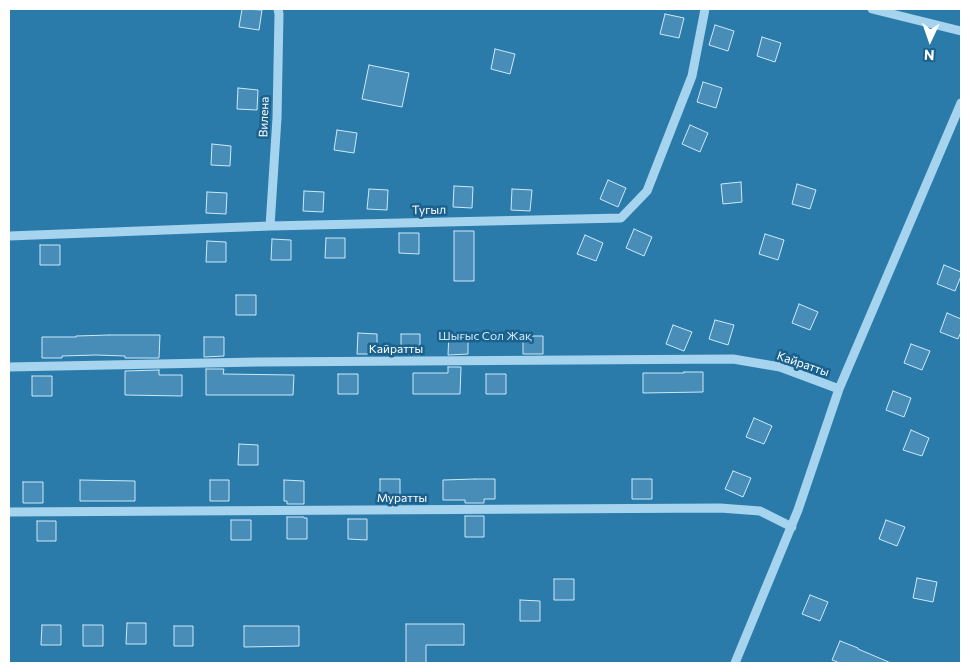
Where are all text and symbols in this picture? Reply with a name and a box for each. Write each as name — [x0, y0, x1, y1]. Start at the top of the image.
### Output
north arrow — [905, 15, 955, 65]
text: N — [924, 47, 935, 64]
street label: Вилена — [256, 96, 272, 138]
street label: Тугыл — [412, 203, 446, 217]
park label: Шығыс Сол Жақ — [438, 329, 532, 343]
street label: Кайратты — [369, 342, 423, 356]
street label: Кайратты — [775, 348, 831, 380]
street label: Муратты — [377, 491, 427, 505]

